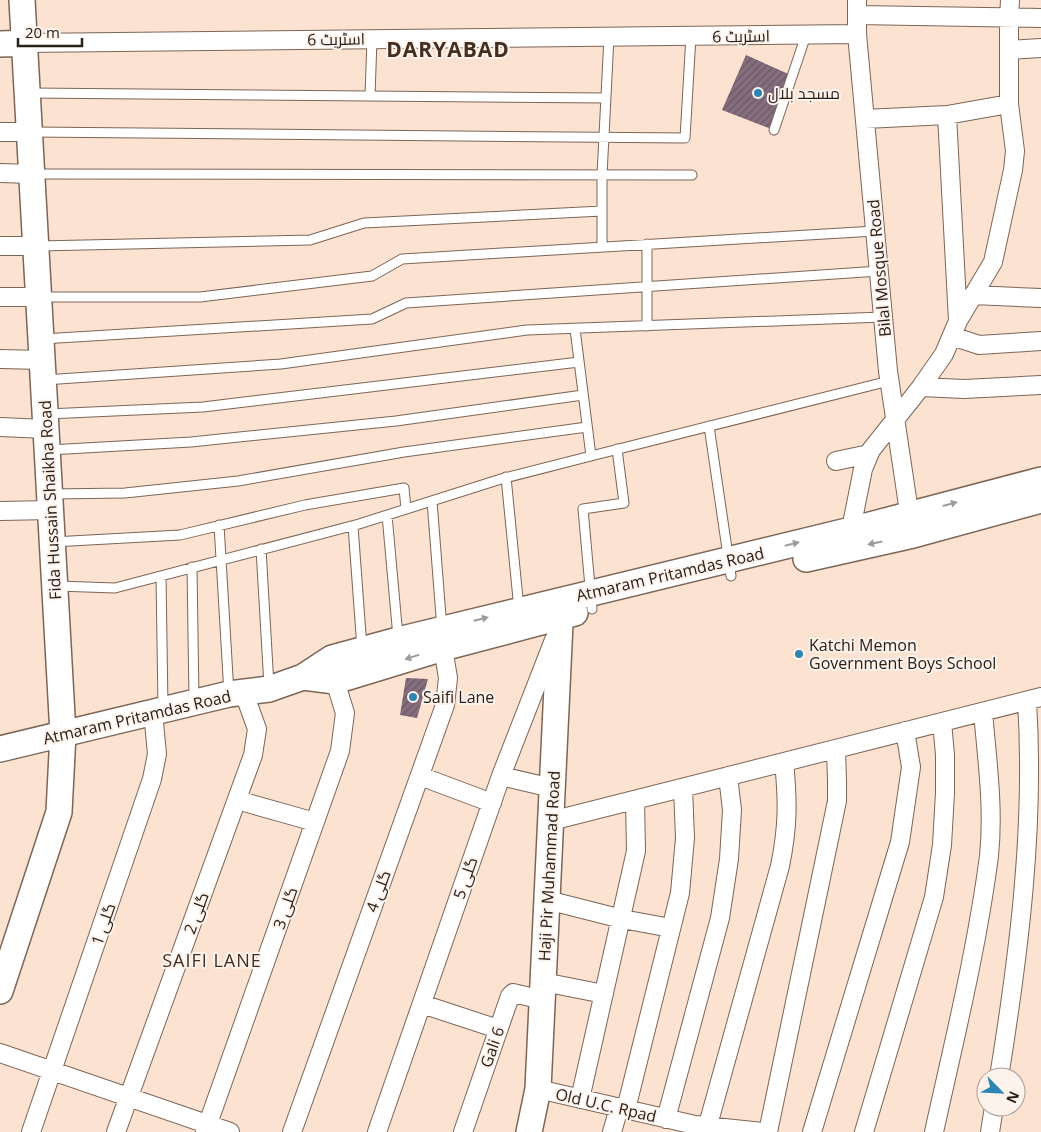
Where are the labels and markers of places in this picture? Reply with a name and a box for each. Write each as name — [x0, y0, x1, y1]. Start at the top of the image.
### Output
place label: مسجد بلال — [768, 82, 840, 104]
marker: مسجد بلال — [752, 87, 764, 99]
place label: Katchi Memon Government Boys School — [809, 634, 996, 674]
marker: Katchi Memon Government Boys School — [793, 648, 805, 660]
place label: Saifi Lane — [423, 686, 494, 708]
marker: Saifi Lane — [407, 691, 419, 703]

